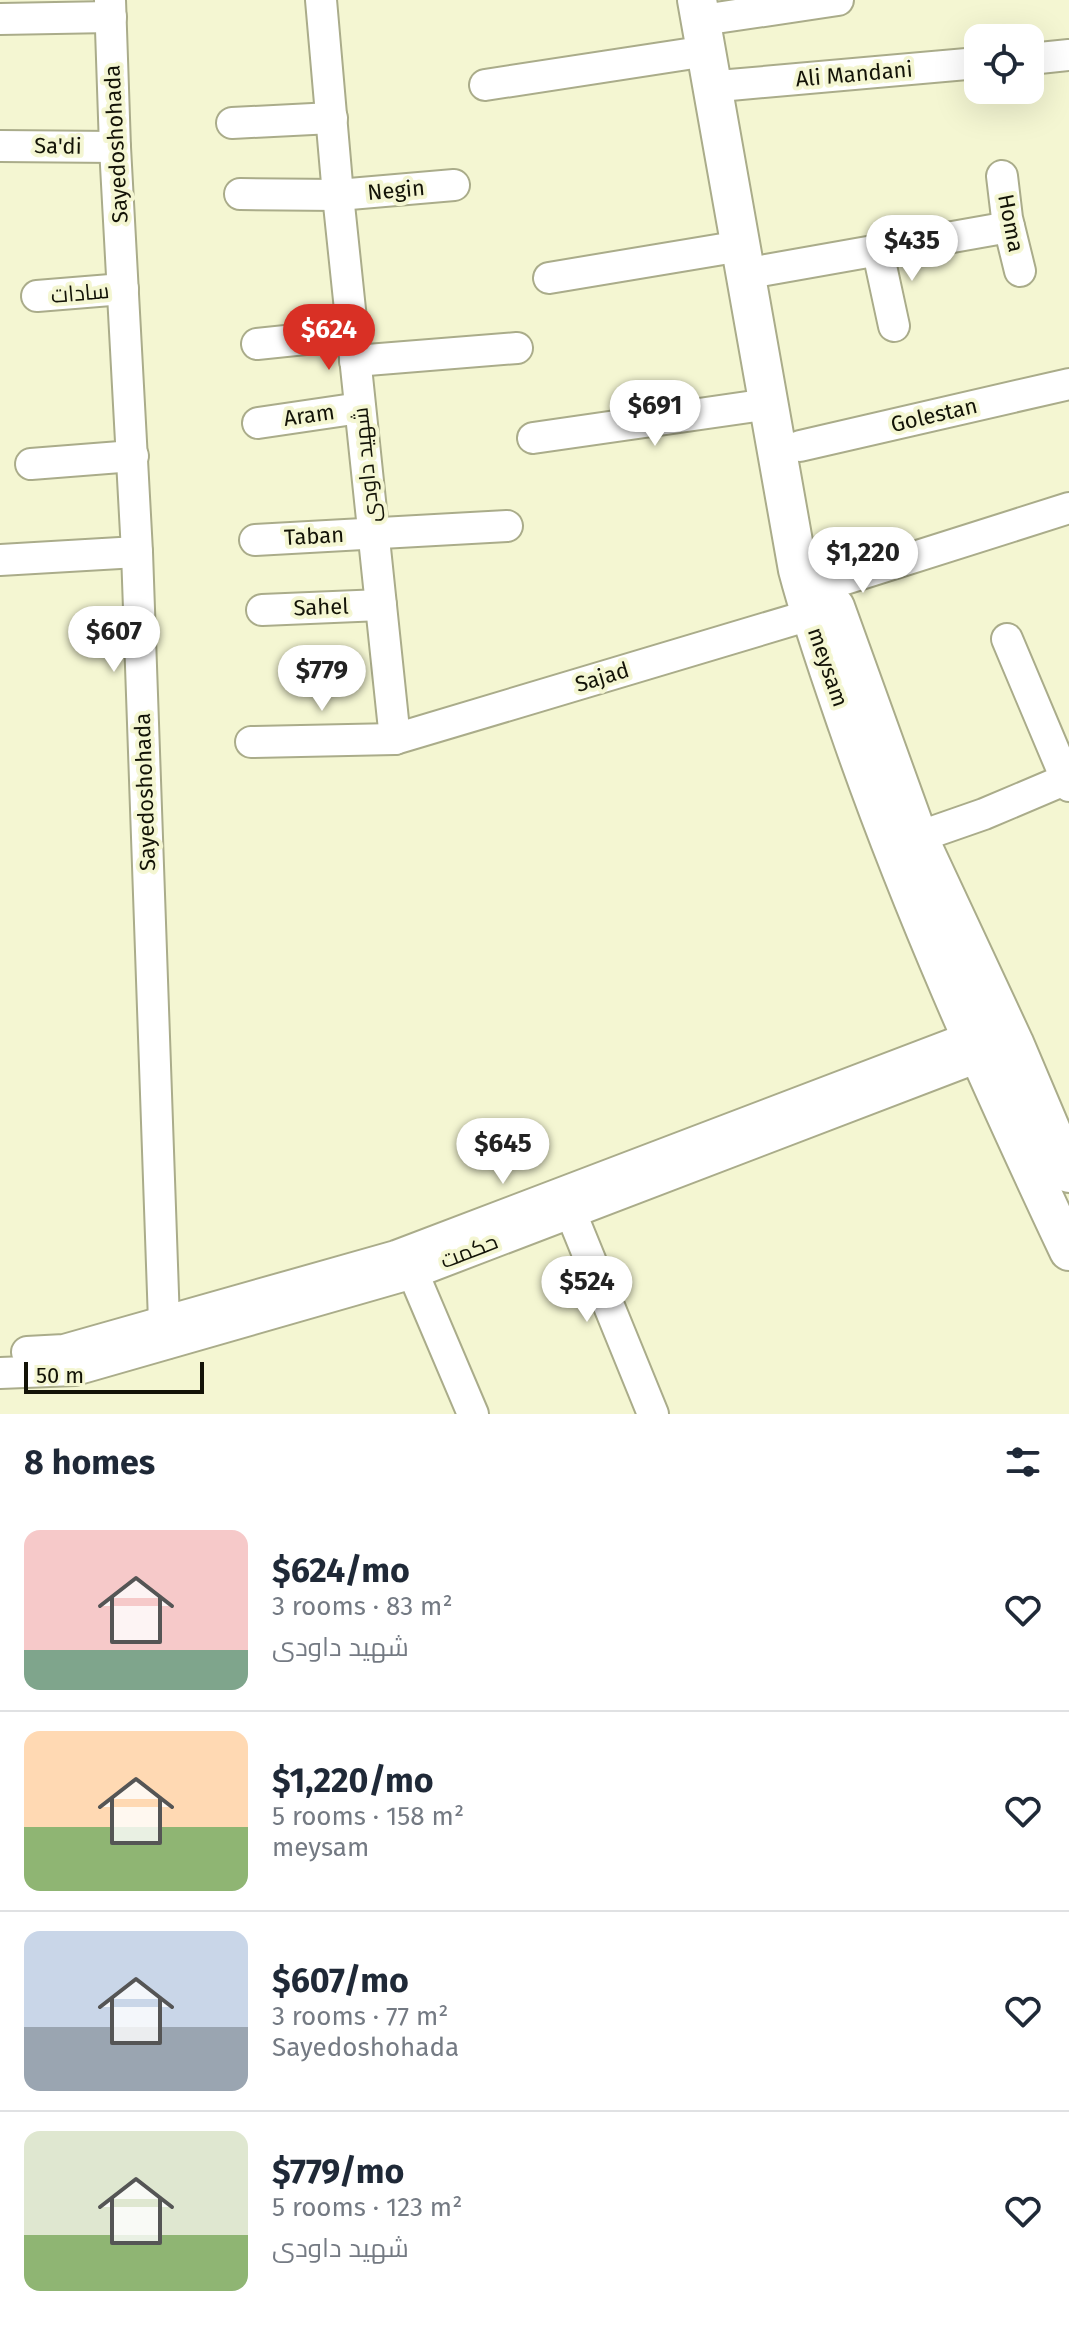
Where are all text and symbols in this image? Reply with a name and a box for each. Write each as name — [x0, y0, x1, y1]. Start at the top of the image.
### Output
map controls — [964, 24, 1044, 104]
button: locate — [964, 24, 1044, 104]
street label: Ali Mandani — [794, 55, 914, 93]
street label: Sayedoshohada — [98, 64, 134, 224]
street label: Sa'di — [34, 132, 82, 160]
street label: Negin — [366, 174, 426, 206]
street label: Homa — [992, 192, 1030, 254]
pin: $435 — [865, 215, 959, 283]
text: $435 — [884, 225, 940, 256]
street label: سادات — [50, 277, 110, 309]
pin: $624 — [282, 304, 376, 372]
text: $624 — [301, 314, 357, 345]
pin: $691 — [608, 380, 702, 448]
text: $691 — [628, 390, 682, 421]
street label: Golestan — [888, 392, 980, 438]
street label: Aram — [282, 398, 336, 432]
street label: شهید داودی — [347, 406, 385, 524]
street label: Taban — [283, 521, 345, 551]
pin: $1,220 — [798, 527, 928, 595]
text: $1,220 — [826, 537, 900, 568]
street label: Sahel — [293, 593, 349, 621]
pin: $607 — [67, 606, 161, 674]
text: $607 — [86, 616, 142, 647]
street label: meysam — [802, 624, 854, 710]
pin: $779 — [275, 645, 369, 713]
text: $779 — [296, 655, 348, 686]
street label: Sajad — [572, 656, 632, 698]
street label: Sayedoshohada — [129, 712, 161, 872]
pin: $645 — [456, 1118, 550, 1186]
text: $645 — [474, 1128, 532, 1159]
street label: حکمت — [436, 1228, 502, 1274]
pin: $524 — [540, 1256, 634, 1324]
text: $524 — [559, 1266, 615, 1297]
scale bar — [24, 1358, 204, 1394]
text: 50 m — [36, 1362, 84, 1389]
icon: filters — [1001, 1440, 1045, 1484]
text: 8 homes — [24, 1442, 155, 1483]
text: $624/mo — [272, 1550, 410, 1591]
icon: home — [88, 1562, 184, 1658]
icon: heart — [1001, 1588, 1045, 1632]
text: 3 rooms · 83 m² — [272, 1591, 453, 1622]
text: شهید داودی — [272, 1632, 409, 1663]
text: $1,220/mo — [272, 1760, 434, 1801]
icon: home — [88, 1763, 184, 1859]
icon: heart — [1001, 1789, 1045, 1833]
text: 5 rooms · 158 m² — [272, 1801, 464, 1832]
text: meysam — [272, 1832, 369, 1863]
text: $607/mo — [272, 1960, 409, 2001]
icon: home — [88, 1963, 184, 2059]
icon: heart — [1001, 1989, 1045, 2033]
text: 3 rooms · 77 m² — [272, 2001, 448, 2032]
text: Sayedoshohada — [272, 2032, 459, 2063]
text: $779/mo — [272, 2151, 404, 2192]
icon: home — [88, 2163, 184, 2259]
icon: heart — [1001, 2189, 1045, 2233]
text: 5 rooms · 123 m² — [272, 2192, 462, 2223]
text: شهید داودی — [272, 2233, 409, 2264]

